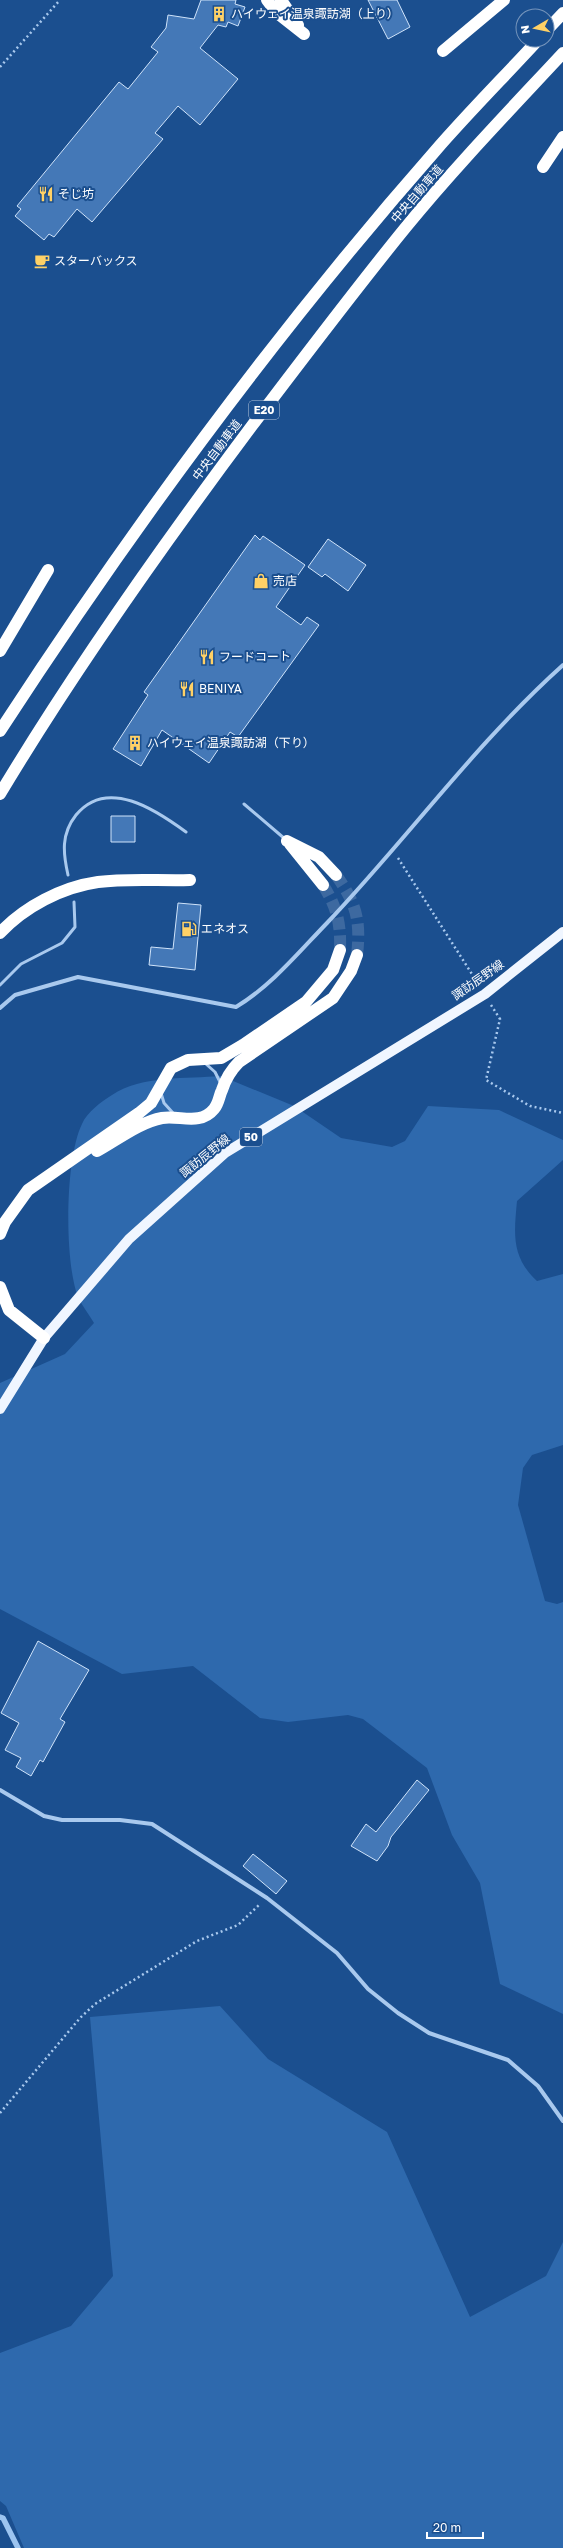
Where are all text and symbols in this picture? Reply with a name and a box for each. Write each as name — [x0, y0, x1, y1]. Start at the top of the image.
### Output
building icon: ハイウェイ温泉諏訪湖（上り） — [210, 5, 228, 23]
place label: ハイウェイ温泉諏訪湖（上り） — [231, 6, 399, 21]
north arrow — [515, 8, 555, 48]
text: N — [518, 24, 532, 35]
street label: 中央自動車道 — [387, 162, 446, 226]
restaurant icon: そじ坊 — [37, 185, 55, 203]
place label: そじ坊 — [58, 186, 94, 201]
cafe icon: スターバックス — [33, 252, 51, 270]
place label: スターバックス — [54, 253, 138, 268]
road number: E20 — [249, 401, 279, 419]
street label: 中央自動車道 — [189, 416, 244, 483]
shop icon: 売店 — [252, 572, 270, 590]
place label: 売店 — [273, 573, 297, 588]
restaurant icon: フードコート — [198, 648, 216, 666]
place label: フードコート — [219, 649, 291, 664]
restaurant icon: BENIYA — [178, 680, 196, 698]
place label: BENIYA — [199, 681, 242, 696]
building icon: ハイウェイ温泉諏訪湖（下り） — [126, 734, 144, 752]
place label: ハイウェイ温泉諏訪湖（下り） — [147, 735, 315, 750]
fuel station icon: エネオス — [180, 920, 198, 938]
place label: エネオス — [201, 921, 249, 936]
street label: 諏訪辰野線 — [449, 956, 507, 1003]
road number: 50 — [240, 1128, 262, 1146]
street label: 諏訪辰野線 — [177, 1131, 233, 1180]
scale bar — [427, 2514, 483, 2540]
text: 20 m — [433, 2520, 461, 2535]

